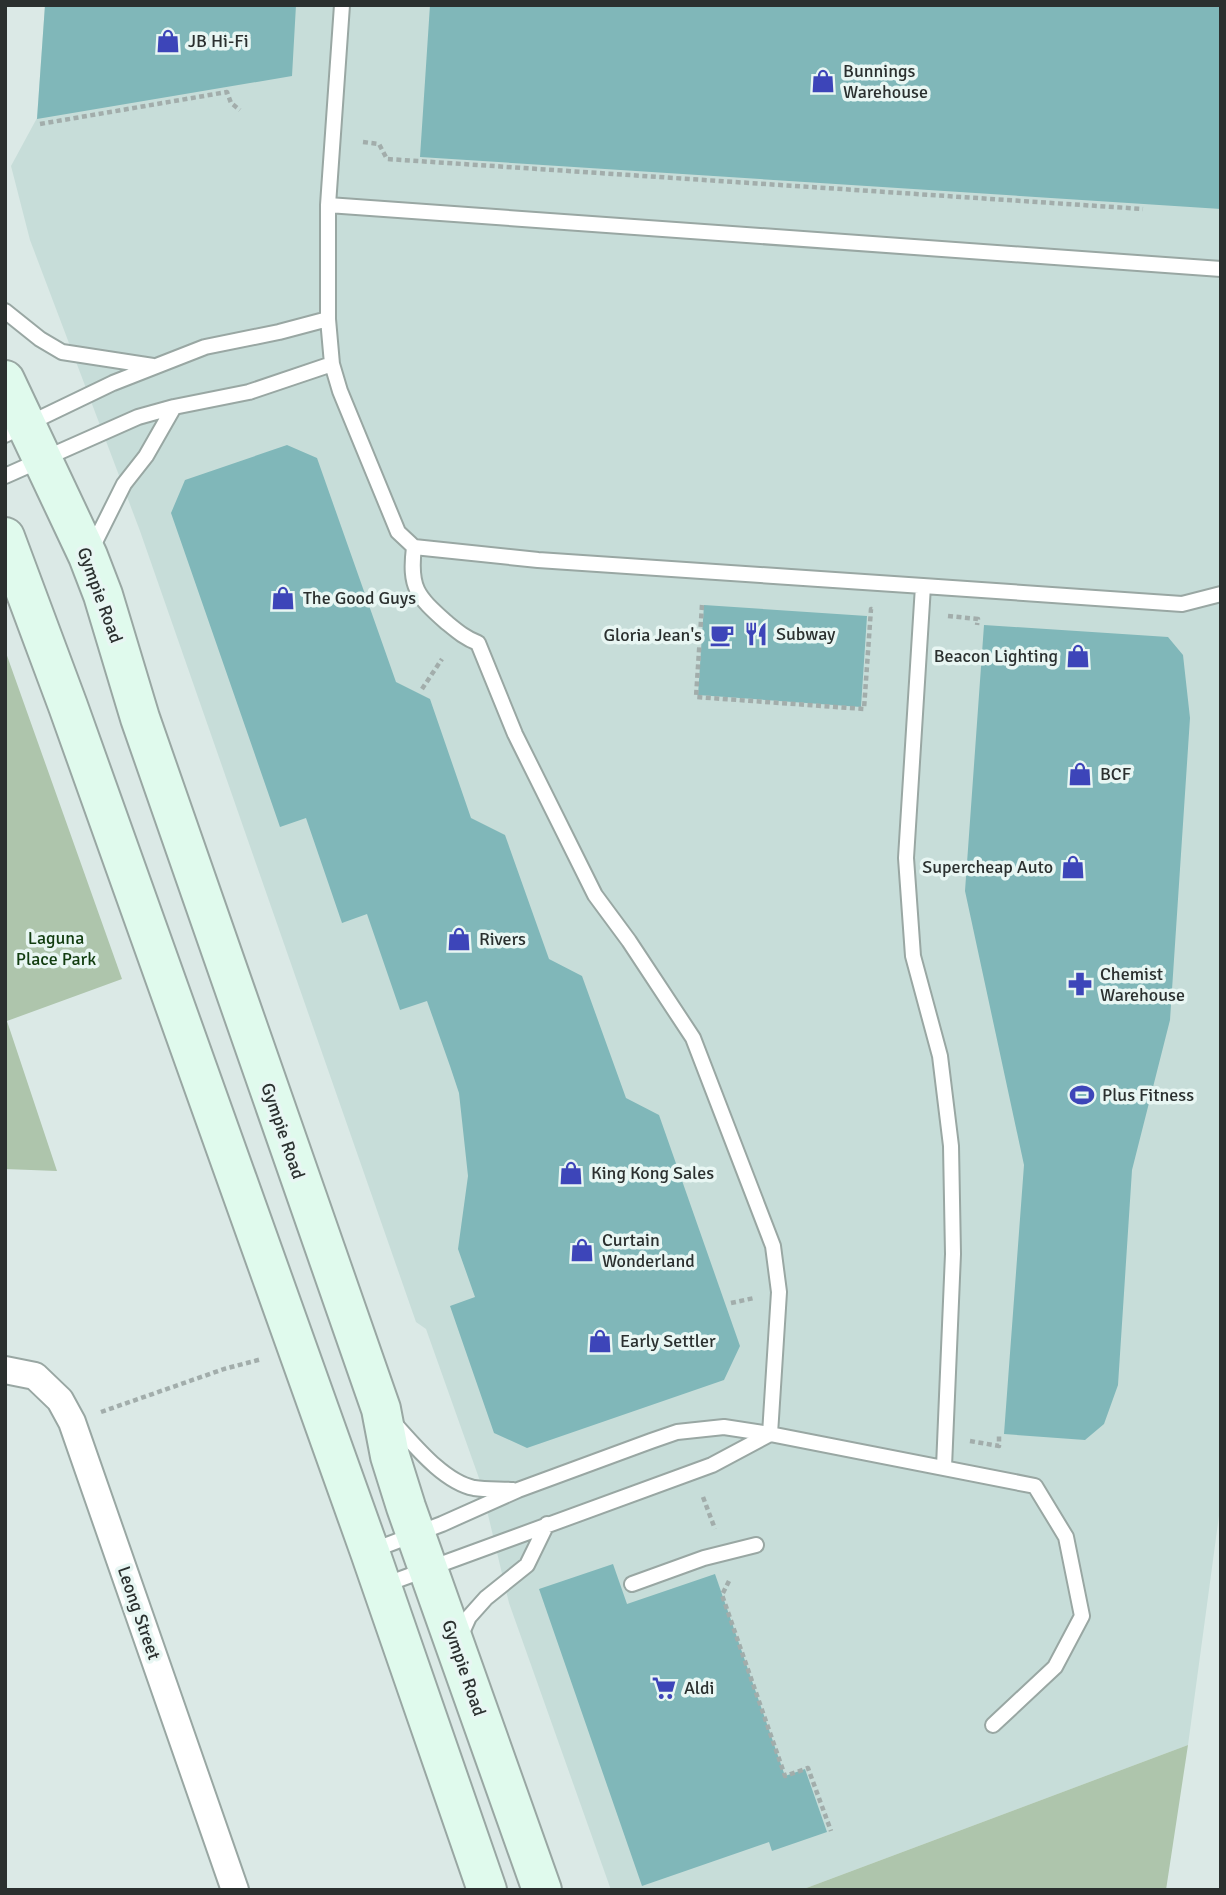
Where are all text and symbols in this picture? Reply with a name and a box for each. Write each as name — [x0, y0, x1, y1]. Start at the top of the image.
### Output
shop icon: JB Hi-Fi — [154, 27, 182, 55]
place label: JB Hi-Fi — [188, 30, 249, 52]
place label: Bunnings Warehouse — [843, 60, 928, 103]
shop icon: Bunnings Warehouse — [809, 67, 837, 95]
street label: Gympie Road — [73, 544, 127, 646]
shop icon: The Good Guys — [269, 584, 297, 612]
place label: The Good Guys — [303, 587, 416, 609]
restaurant icon: Subway — [742, 620, 770, 648]
cafe icon: Gloria Jean's — [708, 621, 736, 649]
place label: Subway — [776, 623, 836, 645]
place label: Gloria Jean's — [603, 624, 702, 646]
shop icon: Beacon Lighting — [1064, 642, 1092, 670]
place label: Beacon Lighting — [934, 645, 1058, 667]
shop icon: BCF — [1066, 760, 1094, 788]
place label: BCF — [1100, 763, 1131, 785]
shop icon: Supercheap Auto — [1059, 853, 1087, 881]
place label: Supercheap Auto — [922, 856, 1053, 878]
shop icon: Rivers — [445, 925, 473, 953]
park label: Laguna Place Park — [16, 927, 96, 970]
place label: Rivers — [479, 928, 526, 950]
place label: Chemist Warehouse — [1100, 963, 1185, 1006]
pharmacy icon: Chemist Warehouse — [1066, 970, 1094, 998]
street label: Gympie Road — [256, 1080, 310, 1182]
sports icon: Plus Fitness — [1068, 1081, 1096, 1109]
place label: Plus Fitness — [1102, 1084, 1194, 1106]
shop icon: King Kong Sales — [557, 1159, 585, 1187]
place label: King Kong Sales — [591, 1162, 714, 1184]
place label: Curtain Wonderland — [602, 1229, 695, 1272]
shop icon: Curtain Wonderland — [568, 1236, 596, 1264]
shop icon: Early Settler — [586, 1327, 614, 1355]
place label: Early Settler — [620, 1330, 716, 1352]
street label: Leong Street — [113, 1563, 165, 1663]
street label: Gympie Road — [437, 1617, 491, 1719]
supermarket icon: Aldi — [650, 1674, 678, 1702]
place label: Aldi — [684, 1677, 714, 1699]

